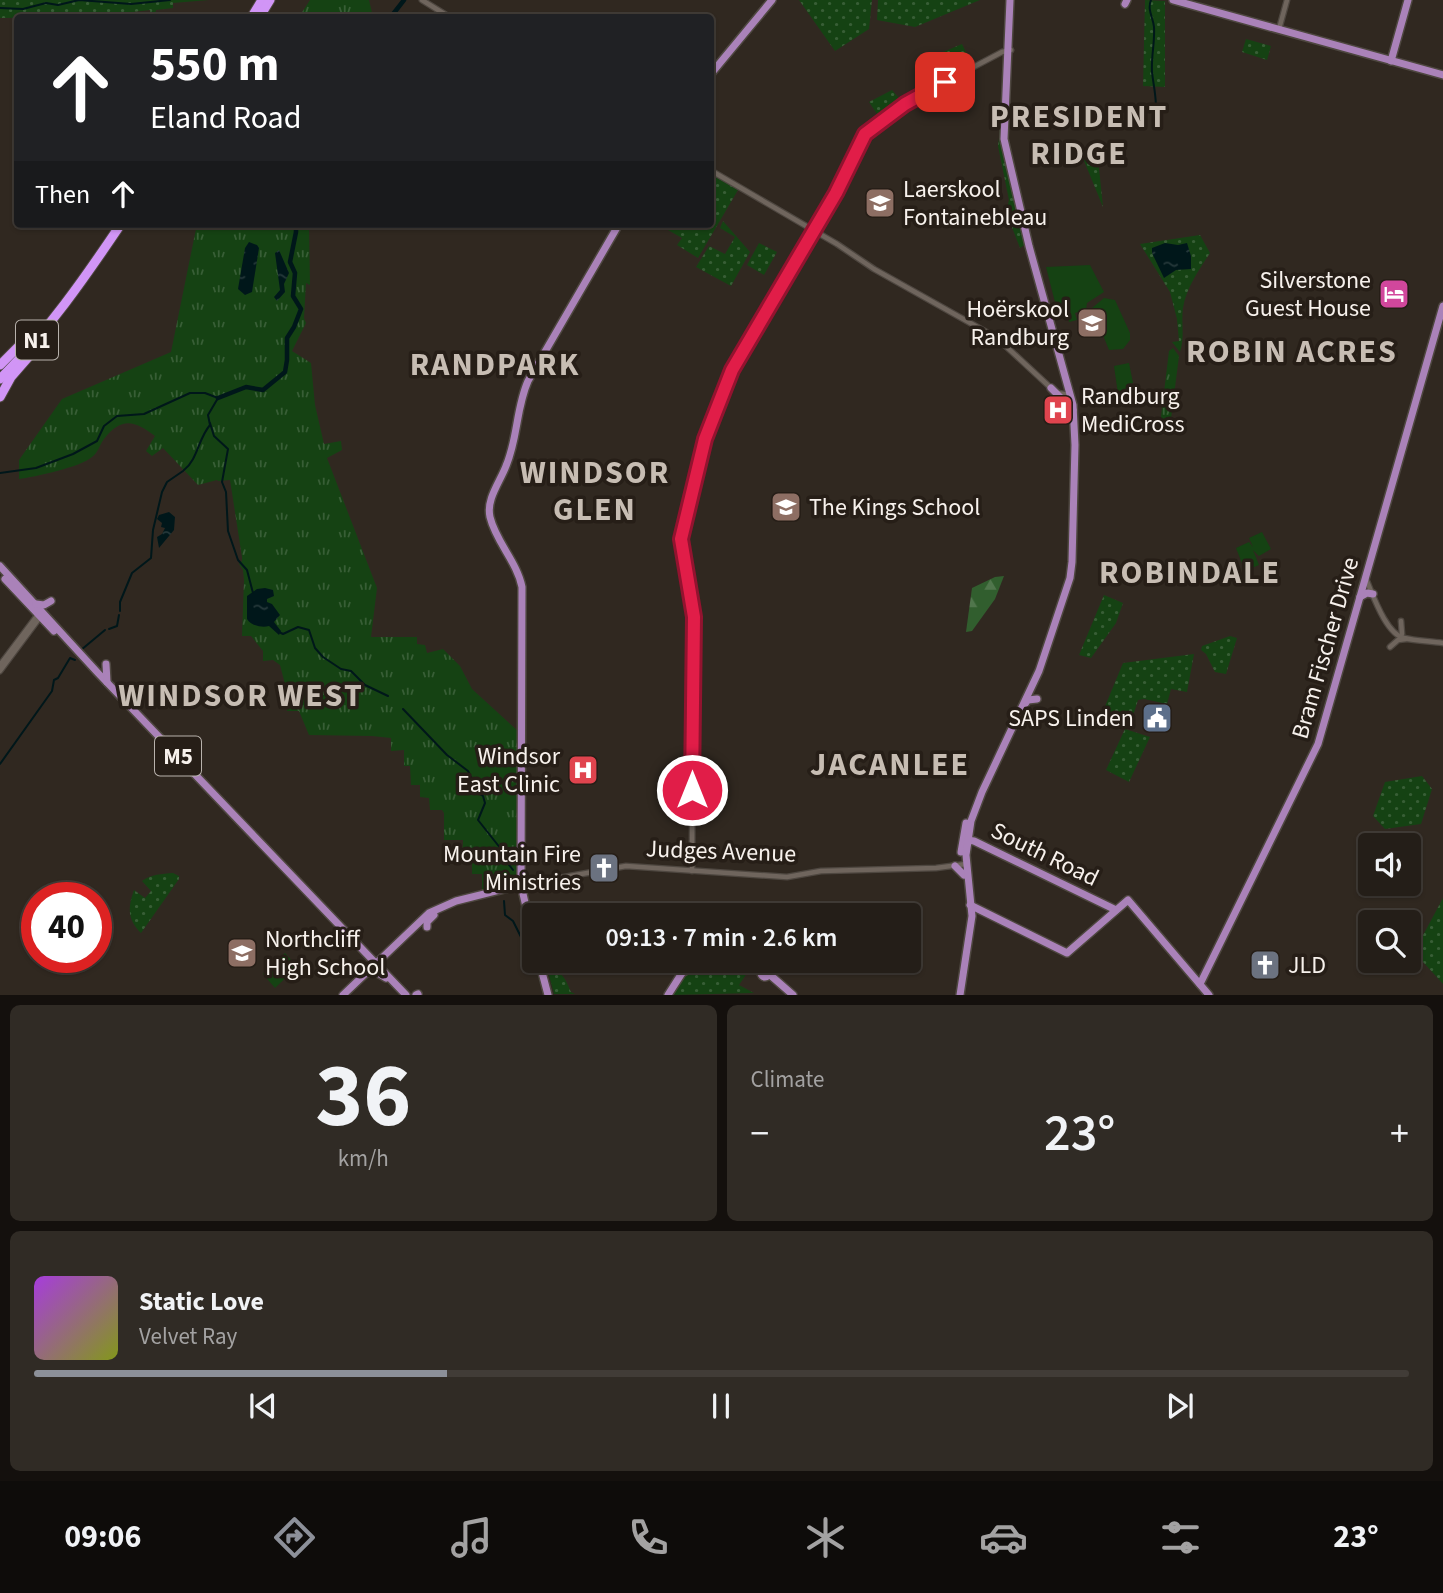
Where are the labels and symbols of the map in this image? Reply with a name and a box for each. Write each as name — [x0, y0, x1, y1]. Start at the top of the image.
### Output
pin — [915, 52, 975, 112]
district label: PRESIDENT RIDGE — [990, 94, 1168, 177]
place label: Laerskool Fontainebleau — [903, 172, 1047, 235]
school or university icon: Laerskool Fontainebleau — [863, 186, 897, 220]
place label: Silverstone Guest House — [1245, 263, 1371, 326]
hotel icon: Silverstone Guest House — [1377, 277, 1411, 311]
place label: Hoërskool Randburg — [967, 292, 1069, 355]
school or university icon: Hoërskool Randburg — [1075, 306, 1109, 340]
road number: N1 — [16, 320, 58, 360]
district label: ROBIN ACRES — [1186, 329, 1398, 375]
district label: RANDPARK — [410, 342, 580, 388]
place label: Randburg MediCross — [1081, 379, 1184, 442]
hospital icon: Randburg MediCross — [1041, 393, 1075, 427]
district label: WINDSOR GLEN — [520, 450, 670, 533]
school or university icon: The Kings School — [769, 490, 803, 524]
place label: The Kings School — [809, 490, 980, 525]
district label: ROBINDALE — [1099, 550, 1281, 596]
street label: Bram Fischer Drive — [1283, 553, 1368, 743]
district label: WINDSOR WEST — [118, 673, 364, 719]
place label: SAPS Linden — [1008, 701, 1134, 736]
public building icon: SAPS Linden — [1140, 701, 1174, 735]
road number: M5 — [155, 736, 201, 776]
place label: Windsor East Clinic — [457, 739, 561, 802]
district label: JACANLEE — [810, 742, 970, 788]
hospital icon: Windsor East Clinic — [566, 753, 600, 787]
position arrow — [655, 753, 729, 827]
street label: South Road — [985, 813, 1105, 896]
street label: Judges Avenue — [645, 831, 797, 872]
place label: Mountain Fire Ministries — [443, 837, 581, 900]
church icon: Mountain Fire Ministries — [587, 851, 621, 885]
speed limit sign: 40 — [21, 882, 112, 973]
place label: Northcliff High School — [265, 922, 385, 985]
school or university icon: Northcliff High School — [225, 936, 259, 970]
church icon: JLD — [1248, 948, 1282, 982]
place label: JLD — [1288, 948, 1326, 983]

